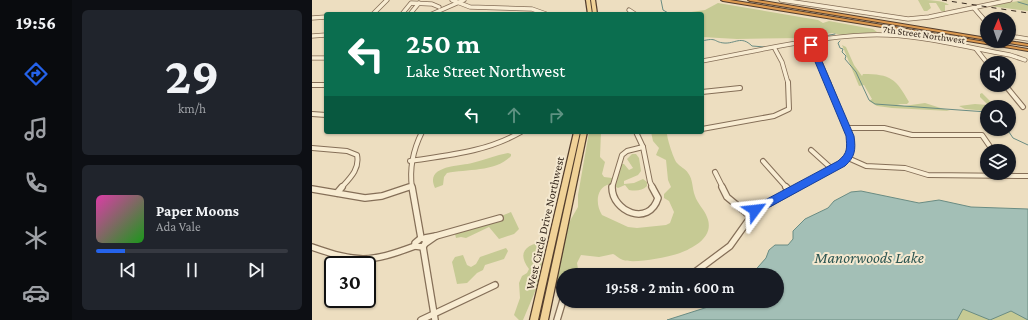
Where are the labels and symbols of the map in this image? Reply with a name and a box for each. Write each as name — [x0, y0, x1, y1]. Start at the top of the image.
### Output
north arrow — [980, 12, 1016, 48]
street label: 7th Street Northwest — [882, 23, 966, 46]
pin — [794, 28, 828, 62]
street label: West Circle Drive Northwest — [523, 154, 567, 291]
position arrow — [734, 189, 776, 231]
water label: Manorwoods Lake — [813, 249, 924, 266]
speed limit sign: 30 — [324, 256, 376, 308]

